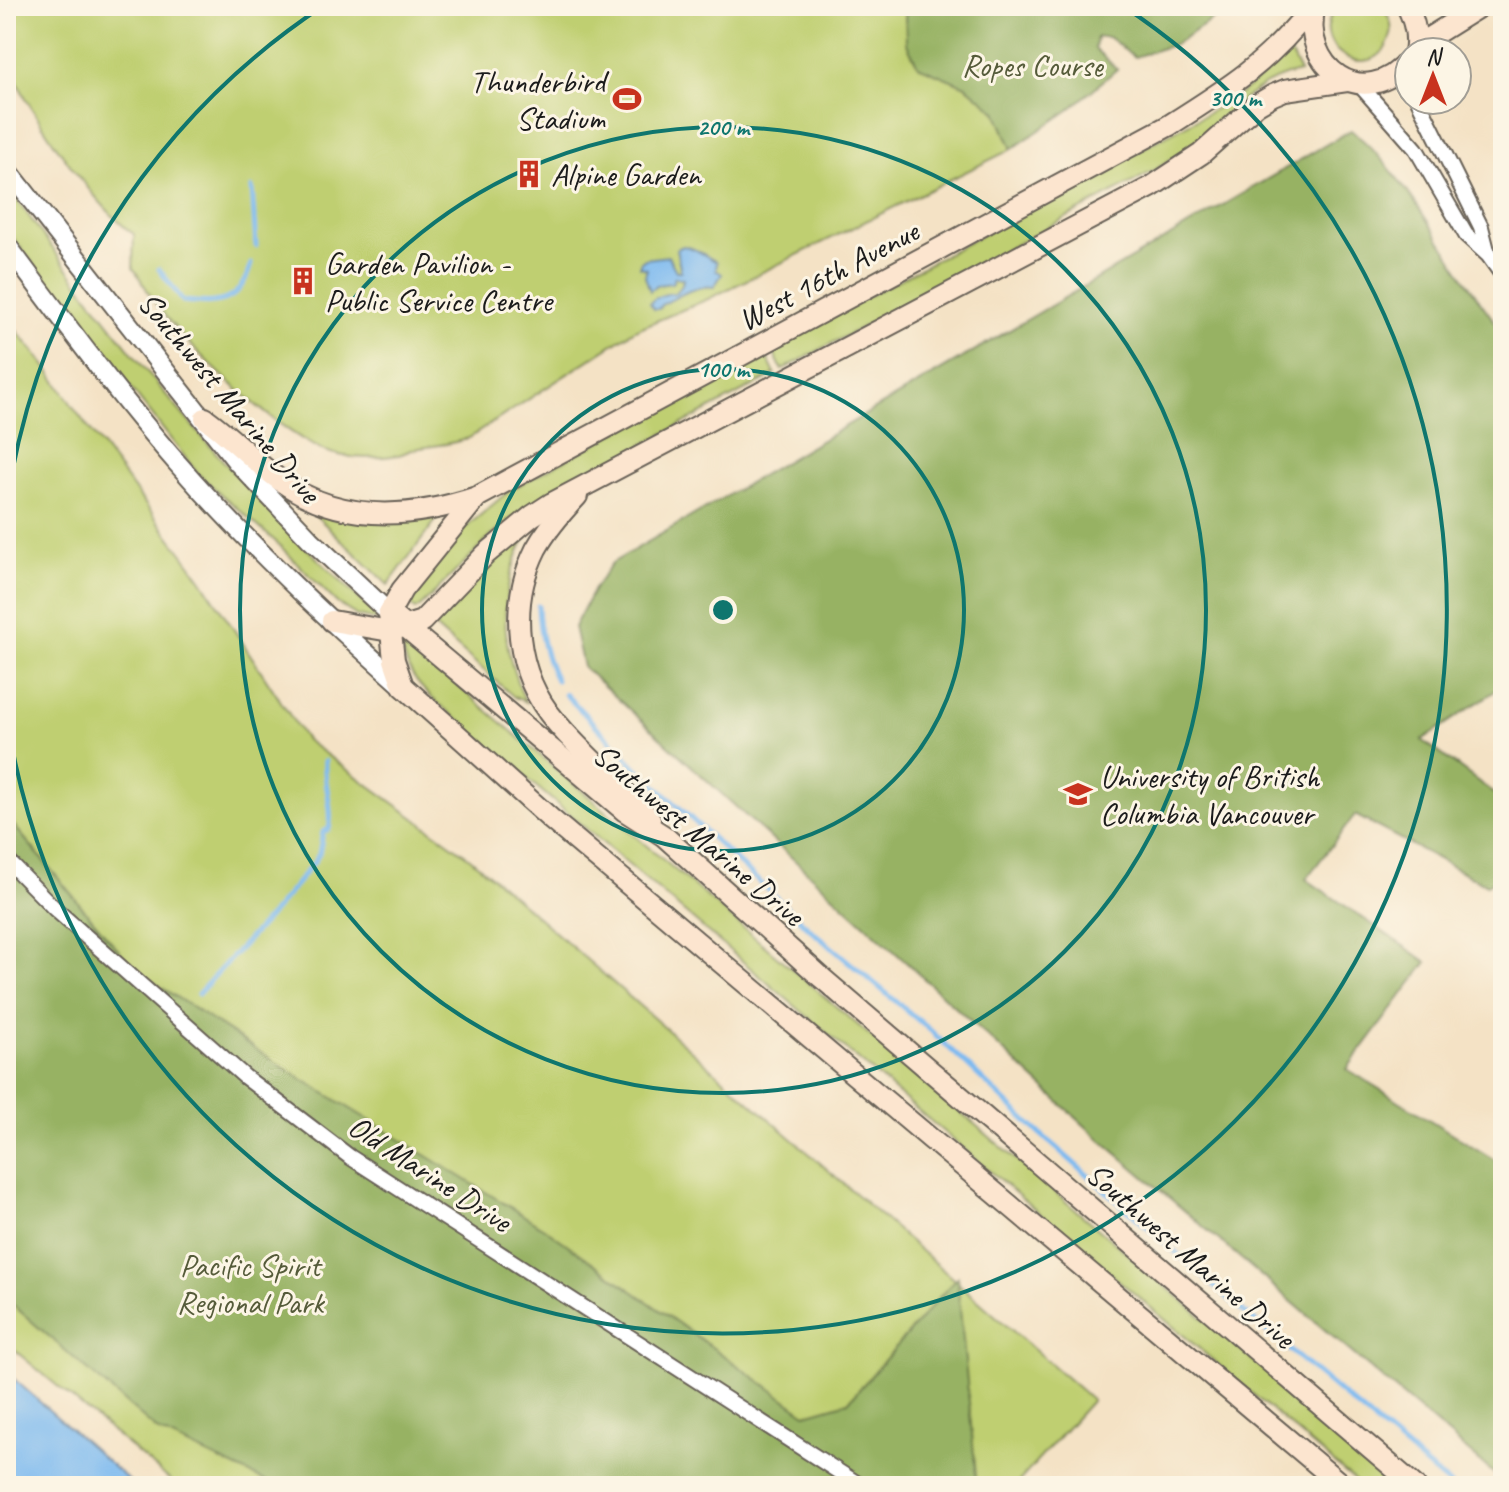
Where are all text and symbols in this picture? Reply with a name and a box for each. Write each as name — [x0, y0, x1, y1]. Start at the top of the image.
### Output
north arrow — [1393, 36, 1473, 116]
text: N — [1426, 43, 1443, 71]
park label: Ropes Course — [962, 45, 1105, 86]
place label: Thunderbird Stadium — [470, 61, 609, 139]
text: 300 m — [1209, 83, 1263, 113]
sports icon: Thunderbird Stadium — [612, 84, 642, 114]
text: 200 m — [697, 112, 751, 142]
place label: Alpine Garden — [551, 154, 702, 195]
building icon: Alpine Garden — [514, 159, 544, 189]
street label: West 16th Avenue — [731, 210, 928, 340]
place label: Garden Pavilion - Public Service Centre — [325, 243, 555, 321]
building icon: Garden Pavilion - Public Service Centre — [288, 266, 318, 296]
street label: Southwest Marine Drive — [129, 283, 332, 514]
text: 100 m — [697, 354, 751, 384]
centre of rings — [709, 596, 737, 624]
street label: Southwest Marine Drive — [584, 734, 815, 937]
place label: University of British Columbia Vancouver — [1100, 756, 1320, 834]
school or university icon: University of British Columbia Vancouver — [1063, 779, 1093, 809]
street label: Old Marine Drive — [340, 1105, 521, 1243]
street label: Southwest Marine Drive — [1078, 1153, 1306, 1359]
park label: Pacific Spirit Regional Park — [177, 1245, 326, 1323]

